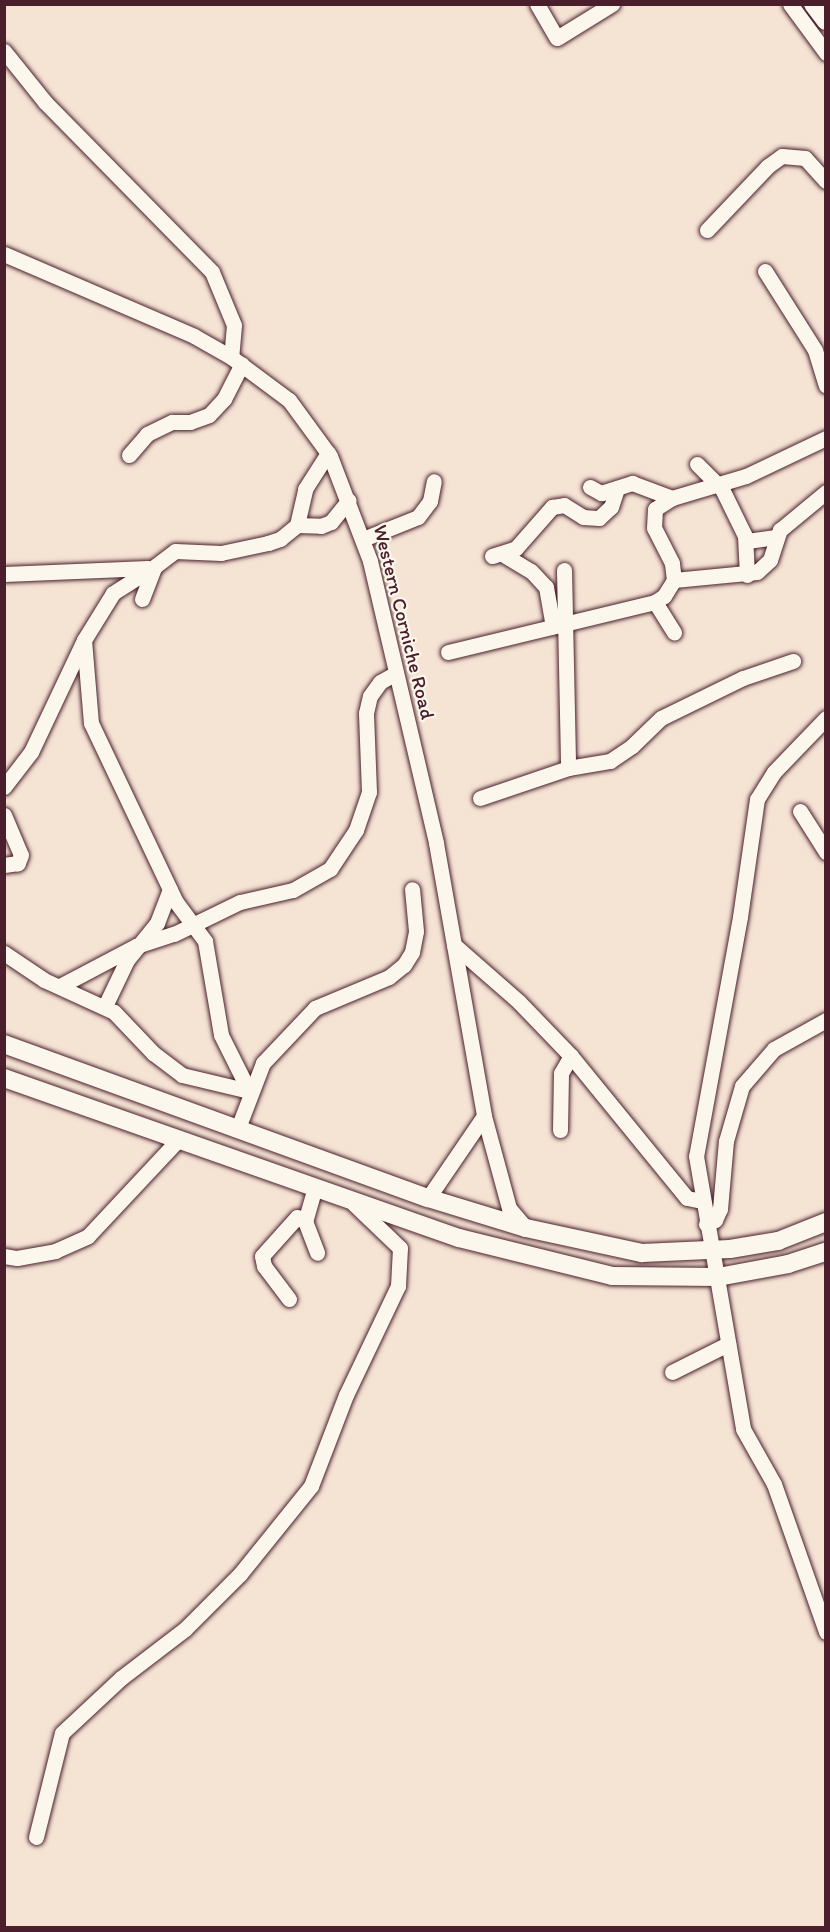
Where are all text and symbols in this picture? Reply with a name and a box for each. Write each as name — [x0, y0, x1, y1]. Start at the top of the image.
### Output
street label: Western Corniche Road — [368, 522, 440, 722]

